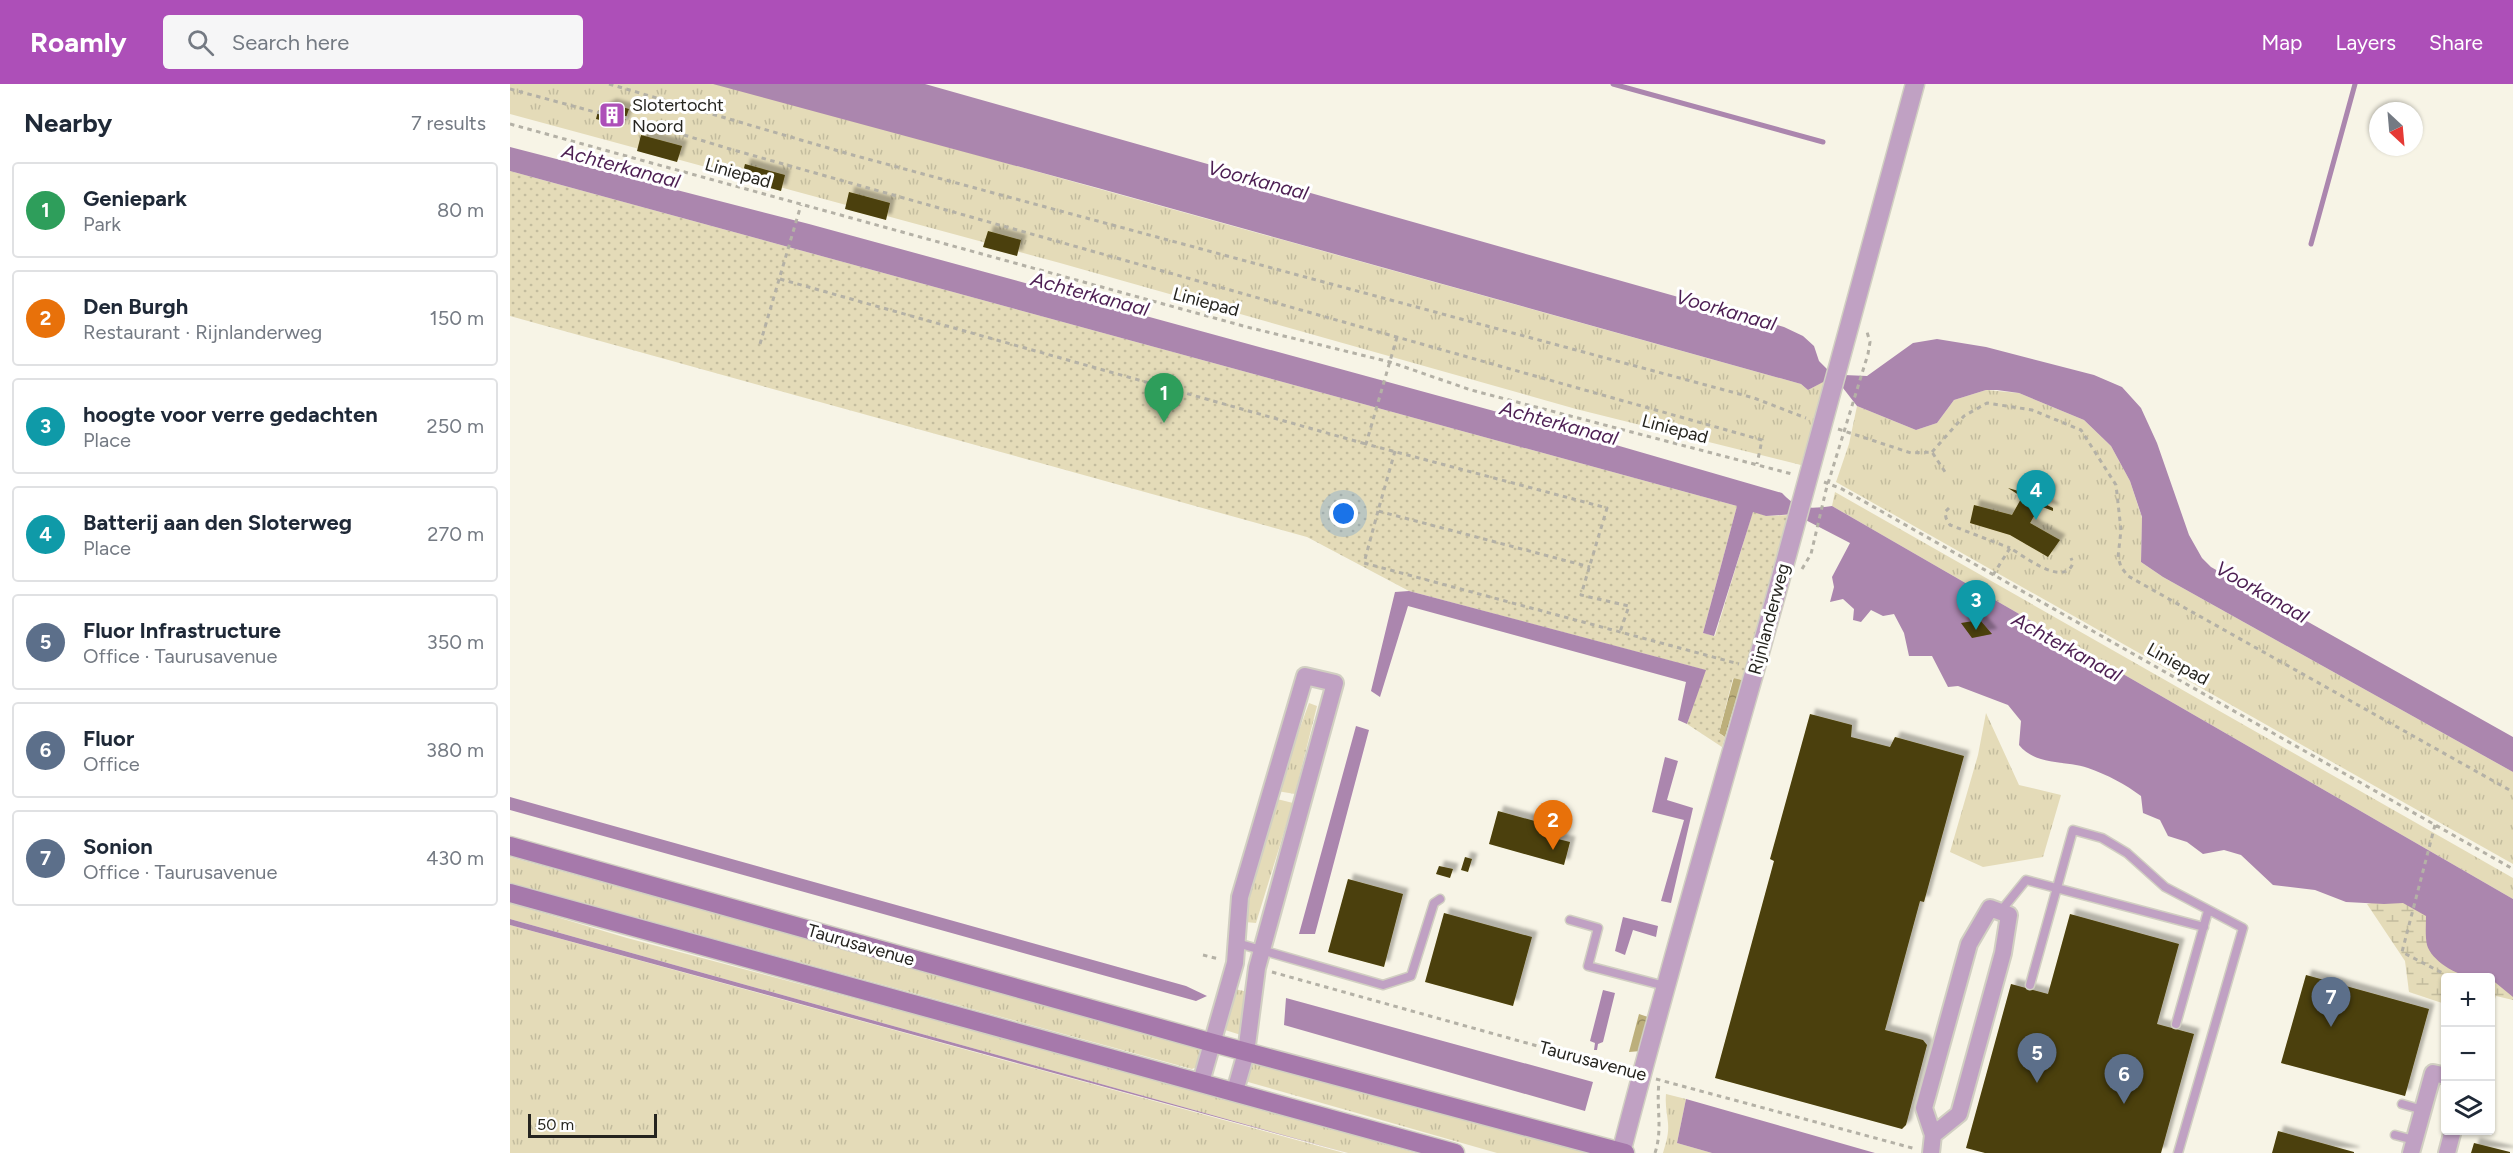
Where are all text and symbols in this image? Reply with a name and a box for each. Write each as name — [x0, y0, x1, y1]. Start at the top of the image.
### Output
search box — [163, 15, 583, 69]
text: Roamly — [30, 25, 127, 59]
icon: search — [184, 26, 217, 59]
text: Search here — [232, 29, 349, 56]
text: Map — [2262, 30, 2302, 55]
text: Layers — [2335, 30, 2396, 55]
text: Share — [2429, 30, 2483, 55]
place label: Slotertocht Noord — [632, 94, 724, 137]
building icon: Slotertocht Noord — [597, 100, 627, 130]
north arrow — [2369, 102, 2423, 156]
text: Nearby — [24, 107, 112, 139]
text: 7 results — [411, 111, 486, 135]
water label: Achterkanaal — [558, 138, 683, 193]
street label: Liniepad — [702, 153, 774, 193]
water label: Voorkanaal — [1205, 155, 1312, 205]
text: Geniepark — [83, 185, 187, 212]
text: 1 — [41, 198, 50, 222]
text: 80 m — [437, 198, 484, 222]
text: Park — [83, 212, 121, 236]
water label: Achterkanaal — [1027, 266, 1152, 321]
street label: Liniepad — [1170, 283, 1242, 321]
water label: Voorkanaal — [1673, 284, 1780, 336]
text: Den Burgh — [83, 293, 188, 320]
text: 2 — [40, 306, 51, 330]
text: 150 m — [429, 306, 484, 330]
text: Restaurant · Rijnlanderweg — [83, 320, 322, 344]
pin: 1 — [1144, 374, 1184, 423]
water label: Achterkanaal — [1496, 395, 1621, 450]
text: hoogte voor verre gedachten — [83, 401, 378, 428]
street label: Liniepad — [1639, 410, 1711, 448]
text: 3 — [40, 414, 51, 438]
text: 250 m — [427, 414, 484, 438]
text: Place — [83, 428, 131, 452]
pin: 4 — [2016, 470, 2056, 520]
your location — [1329, 499, 1358, 528]
text: Batterij aan den Sloterweg — [83, 509, 352, 536]
text: 4 — [39, 522, 52, 546]
text: 270 m — [427, 522, 484, 546]
text: Place — [83, 536, 131, 560]
water label: Voorkanaal — [2211, 556, 2313, 629]
street label: Rijnlanderweg — [1744, 561, 1794, 677]
pin: 3 — [1956, 580, 1996, 630]
water label: Achterkanaal — [2007, 607, 2126, 687]
text: Fluor Infrastructure — [83, 617, 281, 644]
text: 5 — [40, 630, 51, 654]
text: 350 m — [427, 630, 484, 654]
street label: Liniepad — [2143, 638, 2213, 690]
text: Office · Taurusavenue — [83, 644, 277, 668]
text: Fluor — [83, 725, 134, 752]
text: 6 — [40, 738, 51, 762]
text: 380 m — [426, 738, 484, 762]
text: Office — [83, 752, 140, 776]
pin: 2 — [1534, 800, 1572, 850]
text: Sonion — [83, 833, 153, 860]
text: 7 — [40, 846, 51, 870]
text: 430 m — [426, 846, 484, 870]
text: Office · Taurusavenue — [83, 860, 277, 884]
street label: Taurusavenue — [805, 919, 917, 971]
map controls — [2441, 973, 2495, 1135]
button: + — [2441, 973, 2495, 1027]
pin: 7 — [2312, 978, 2350, 1027]
button: − — [2441, 1027, 2495, 1081]
pin: 5 — [2018, 1034, 2056, 1083]
street label: Taurusavenue — [1537, 1036, 1649, 1086]
pin: 6 — [2104, 1054, 2144, 1104]
button: layers — [2441, 1081, 2495, 1135]
scale bar — [528, 1111, 657, 1138]
text: 50 m — [537, 1115, 574, 1134]

